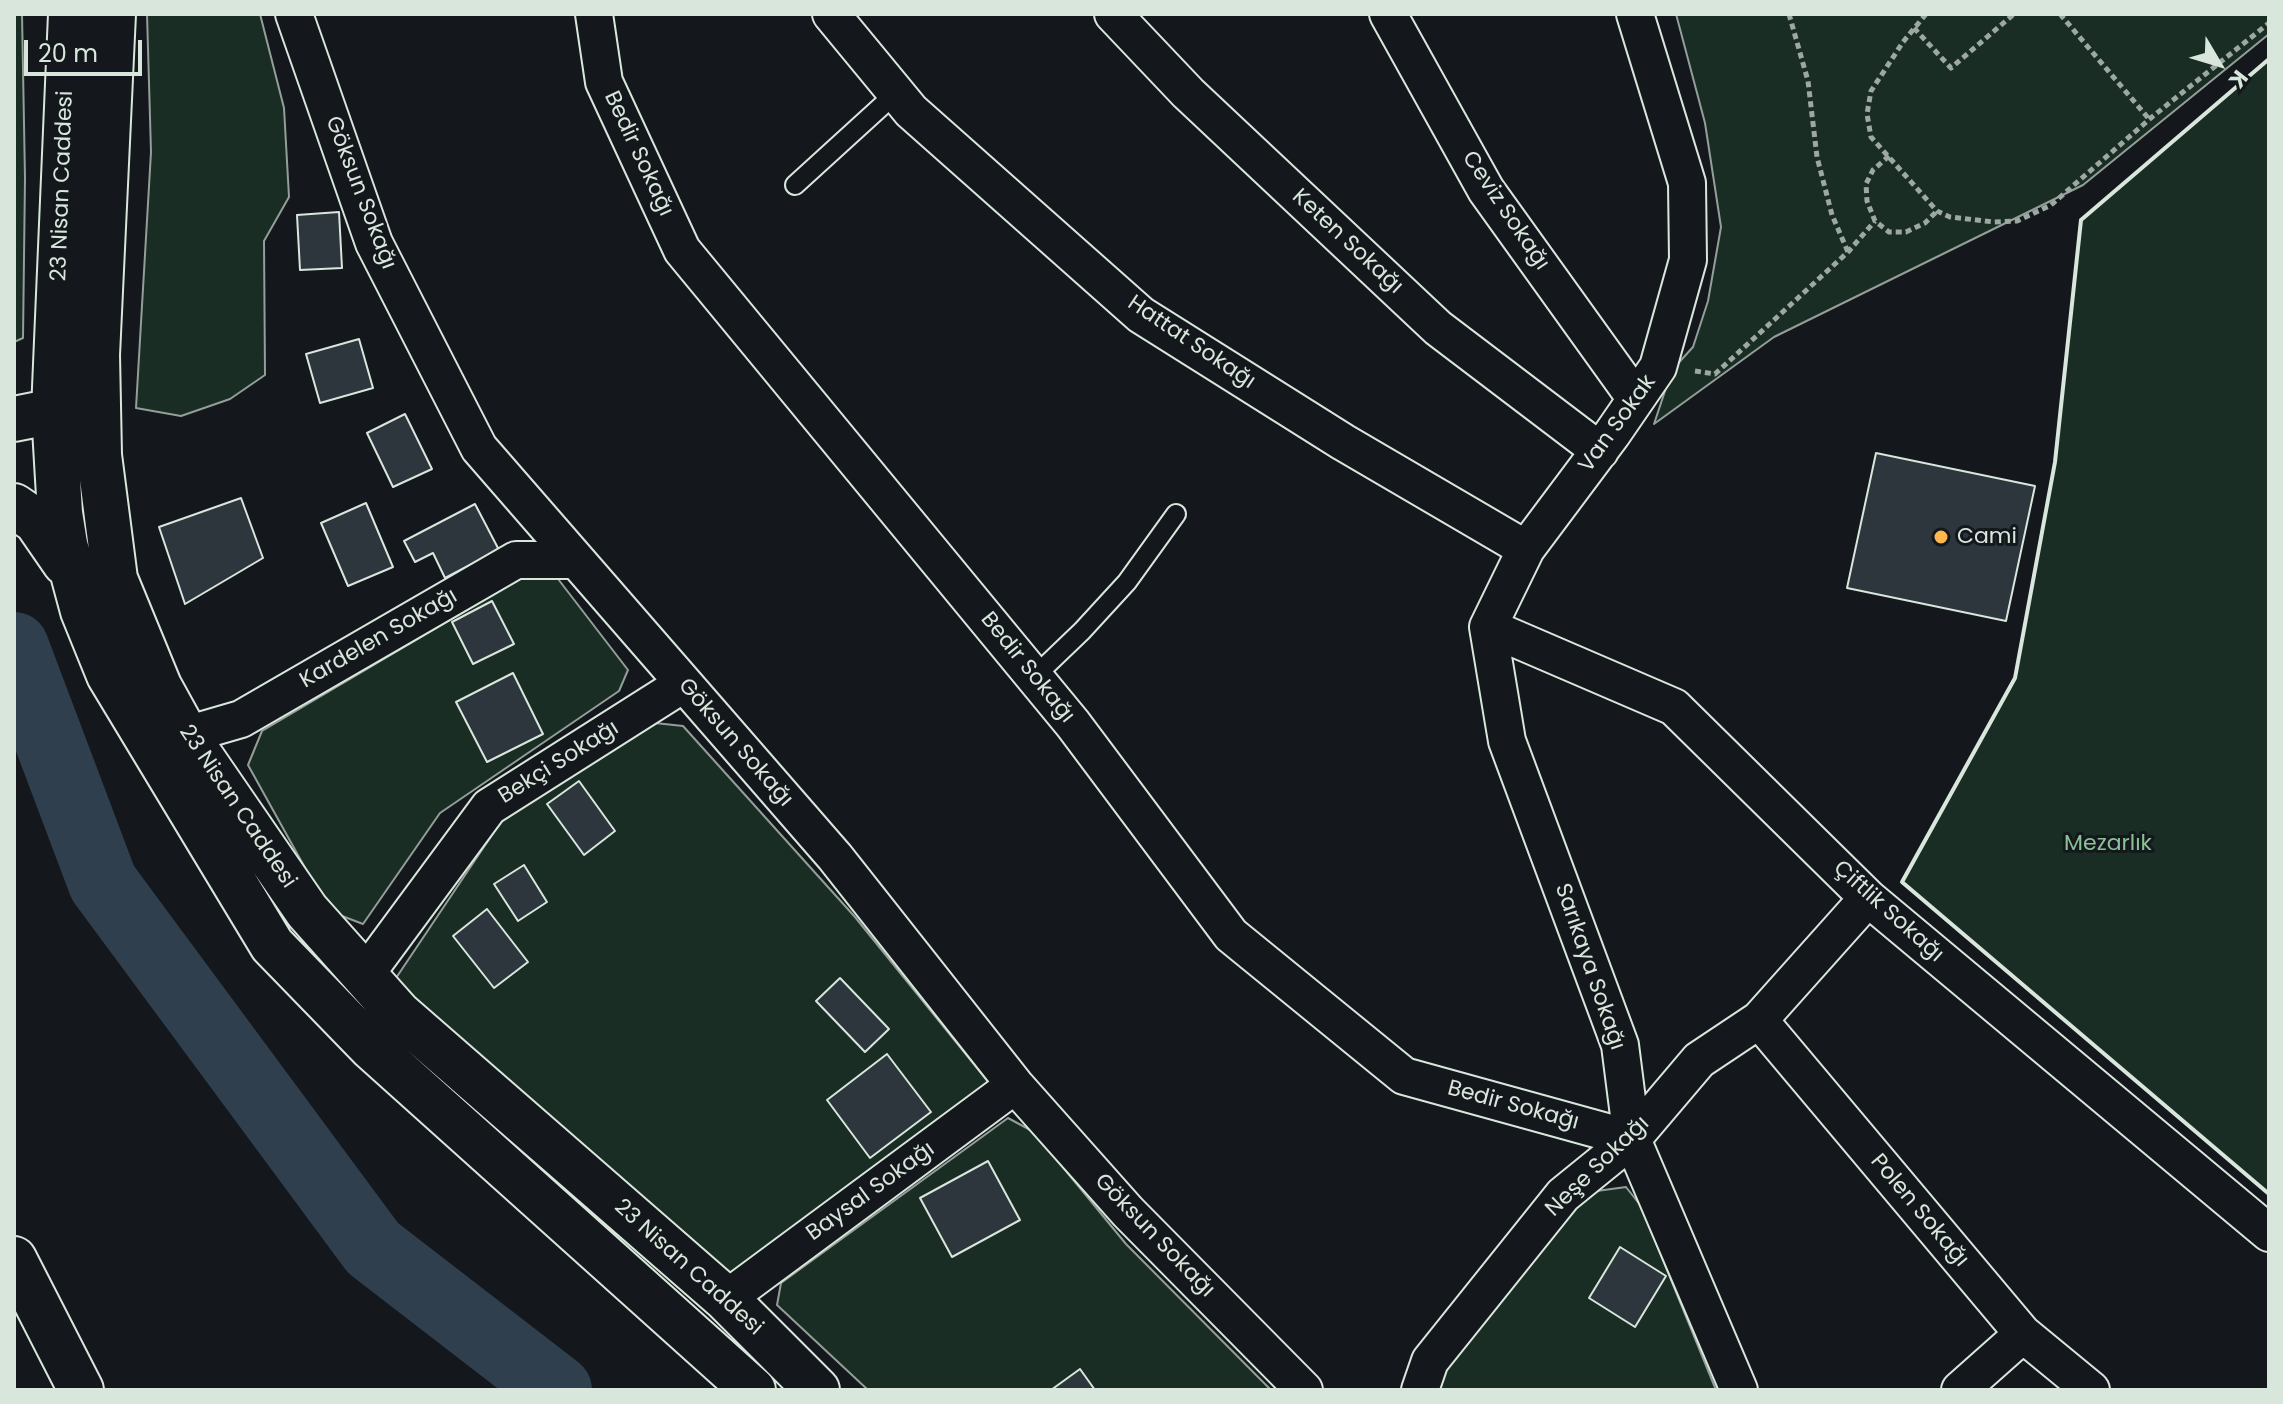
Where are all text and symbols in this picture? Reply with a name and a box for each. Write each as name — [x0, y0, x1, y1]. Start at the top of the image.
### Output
scale bar — [28, 24, 146, 74]
north arrow — [2179, 24, 2259, 104]
text: 20 m — [38, 37, 98, 70]
text: K — [2221, 63, 2255, 95]
street label: Bedir Sokağı — [598, 87, 678, 221]
street label: 23 Nisan Caddesi — [46, 90, 80, 282]
street label: Göksun Sokağı — [319, 113, 401, 273]
street label: Ceviz Sokağı — [1456, 147, 1554, 275]
street label: Keten Sokağı — [1286, 184, 1408, 300]
street label: Hattat Sokağı — [1122, 291, 1260, 395]
street label: Van Sokak — [1574, 370, 1662, 478]
place label: Cami — [1957, 524, 2017, 550]
marker: Cami — [1932, 528, 1950, 546]
street label: Kardelen Sokağı — [296, 583, 462, 695]
street label: Bedir Sokağı — [974, 607, 1080, 729]
street label: Göksun Sokağı — [672, 673, 798, 813]
street label: Bekçi Sokağı — [494, 716, 624, 810]
street label: 23 Nisan Caddesi — [173, 721, 301, 893]
park label: Mezarlık — [2064, 831, 2152, 857]
street label: Çiftlik Sokağı — [1827, 856, 1949, 968]
street label: Sarıkaya Sokağı — [1548, 880, 1630, 1054]
street label: Bedir Sokağı — [1444, 1076, 1582, 1136]
street label: Neşe Sokağı — [1541, 1111, 1655, 1223]
street label: Baysal Sokağı — [802, 1137, 940, 1247]
street label: Polen Sokağı — [1864, 1149, 1974, 1273]
street label: Göksun Sokağı — [1088, 1169, 1220, 1303]
street label: 23 Nisan Caddesi — [608, 1194, 768, 1342]

